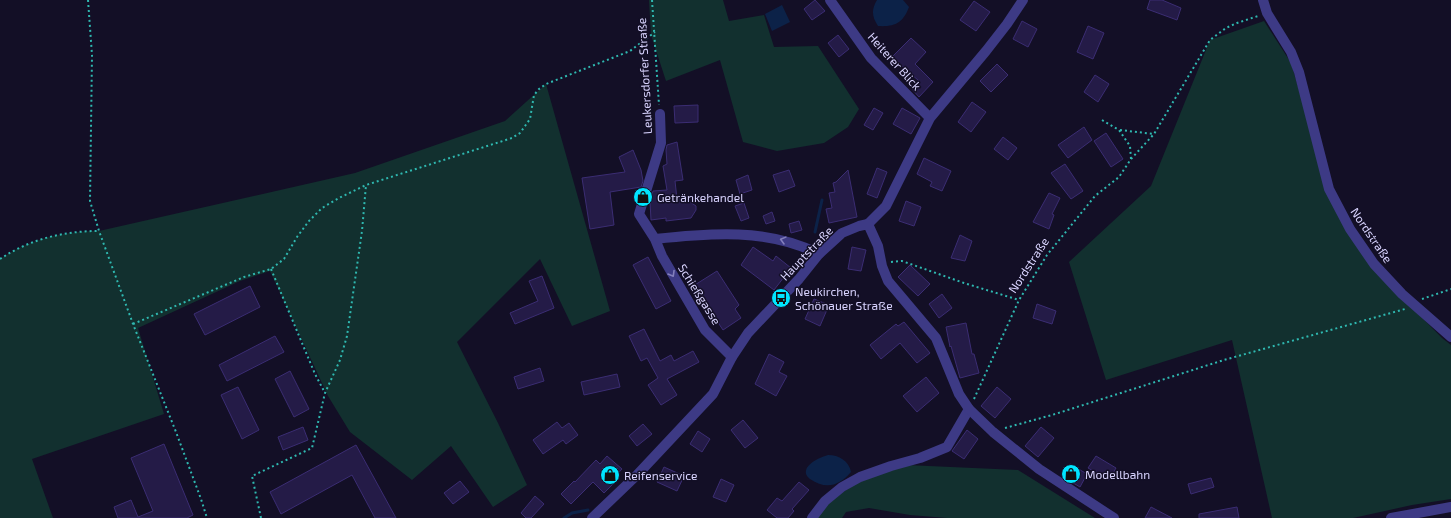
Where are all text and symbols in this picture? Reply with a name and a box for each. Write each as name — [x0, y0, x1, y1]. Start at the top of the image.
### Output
street label: Leukersdorfer Straße — [634, 17, 654, 135]
street label: Heiterer Blick — [865, 29, 925, 93]
shop icon: Getränkehandel — [632, 186, 654, 208]
place label: Getränkehandel — [657, 190, 744, 204]
street label: Nordstraße — [1348, 205, 1396, 265]
street label: Hauptstraße — [777, 223, 835, 283]
street label: Nordstraße — [1005, 235, 1051, 295]
one-way arrow — [780, 237, 786, 245]
street label: Schießgasse — [676, 261, 724, 327]
one-way arrow — [668, 270, 675, 277]
place label: Neukirchen, Schönauer Straße — [795, 284, 893, 312]
bus stop icon: Neukirchen, Schönauer Straße — [770, 287, 792, 309]
shop icon: Modellbahn — [1060, 463, 1082, 485]
shop icon: Reifenservice — [599, 464, 621, 486]
place label: Modellbahn — [1085, 467, 1150, 481]
place label: Reifenservice — [624, 468, 698, 482]

